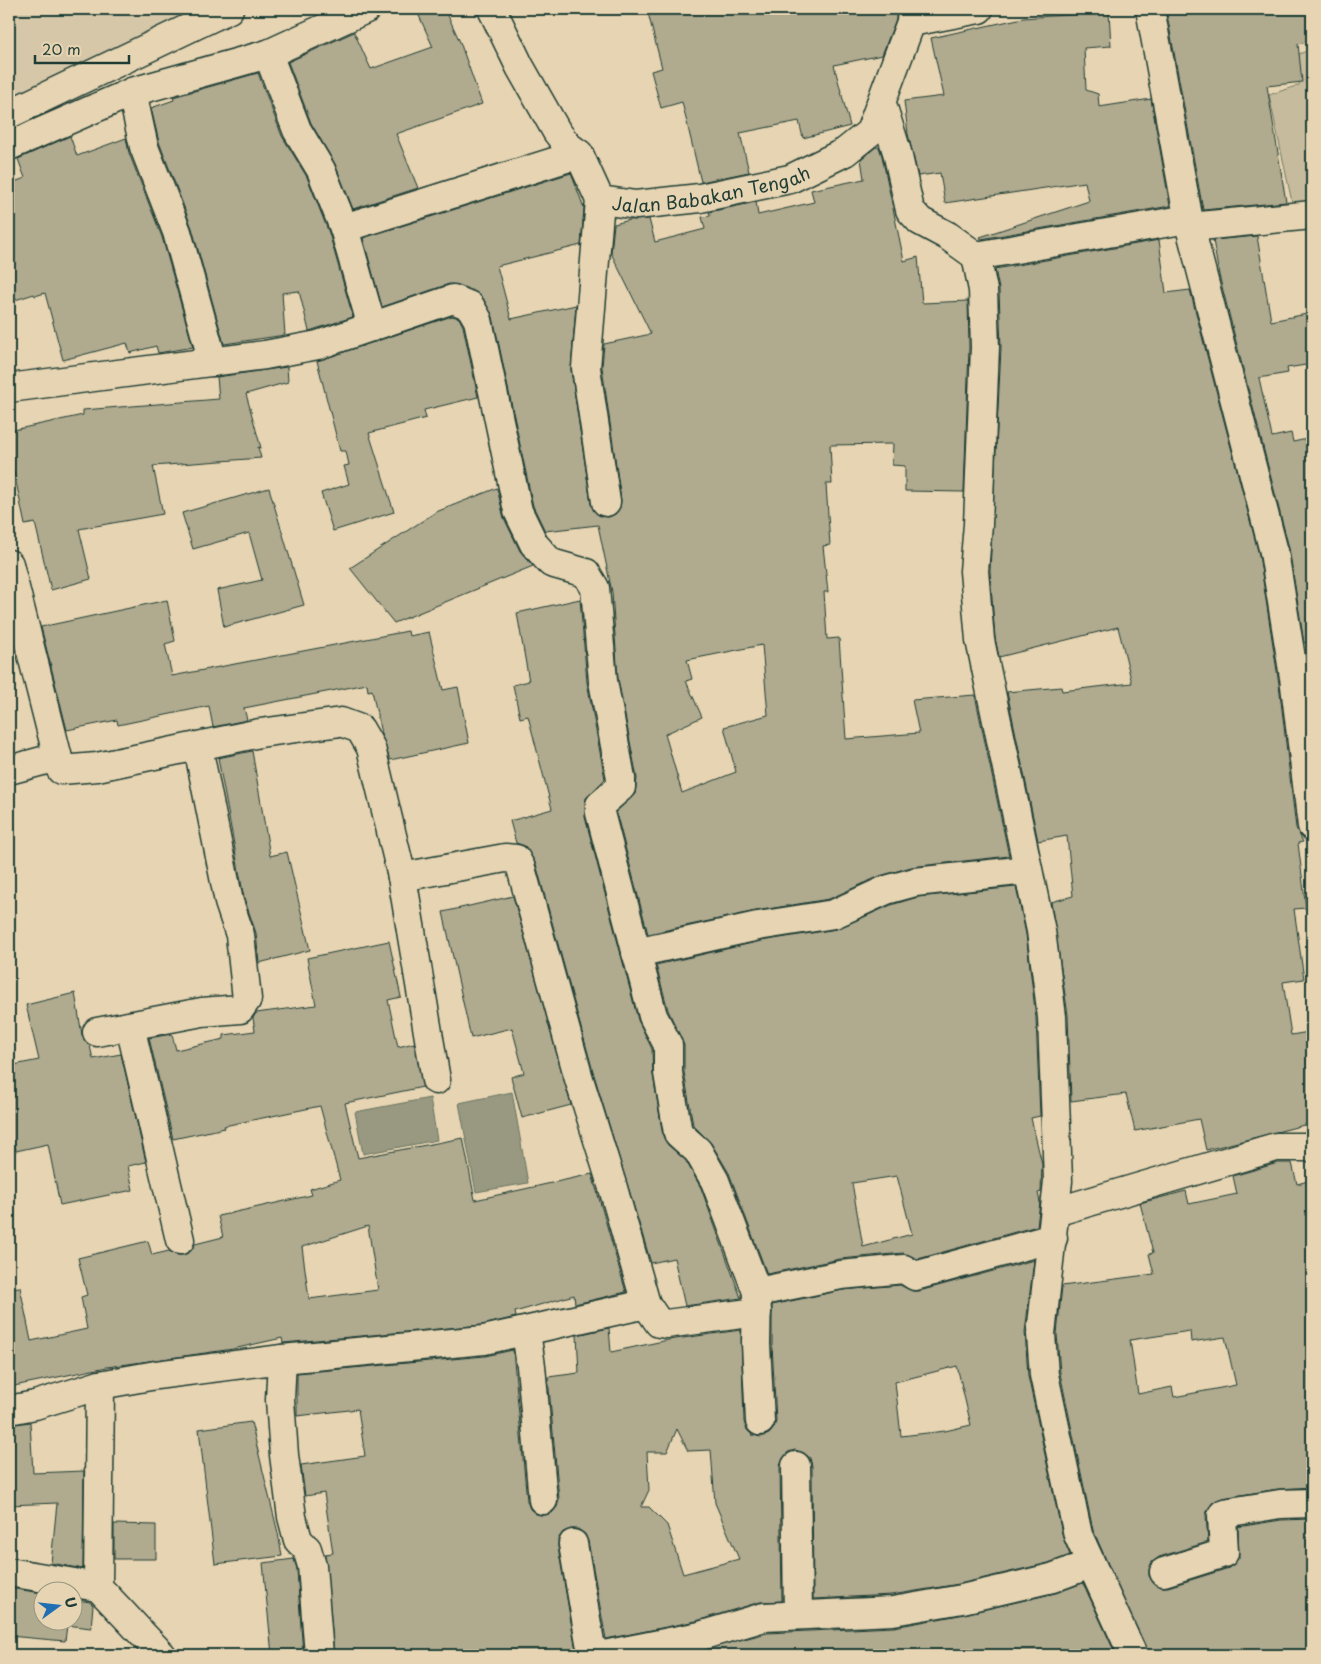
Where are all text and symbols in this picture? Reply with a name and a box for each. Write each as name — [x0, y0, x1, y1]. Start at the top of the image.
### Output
scale bar — [35, 32, 129, 64]
text: 20 m — [42, 37, 81, 60]
street label: Jalan Babakan Tengah — [610, 158, 814, 219]
north arrow — [32, 1582, 82, 1632]
text: U — [60, 1595, 83, 1610]

